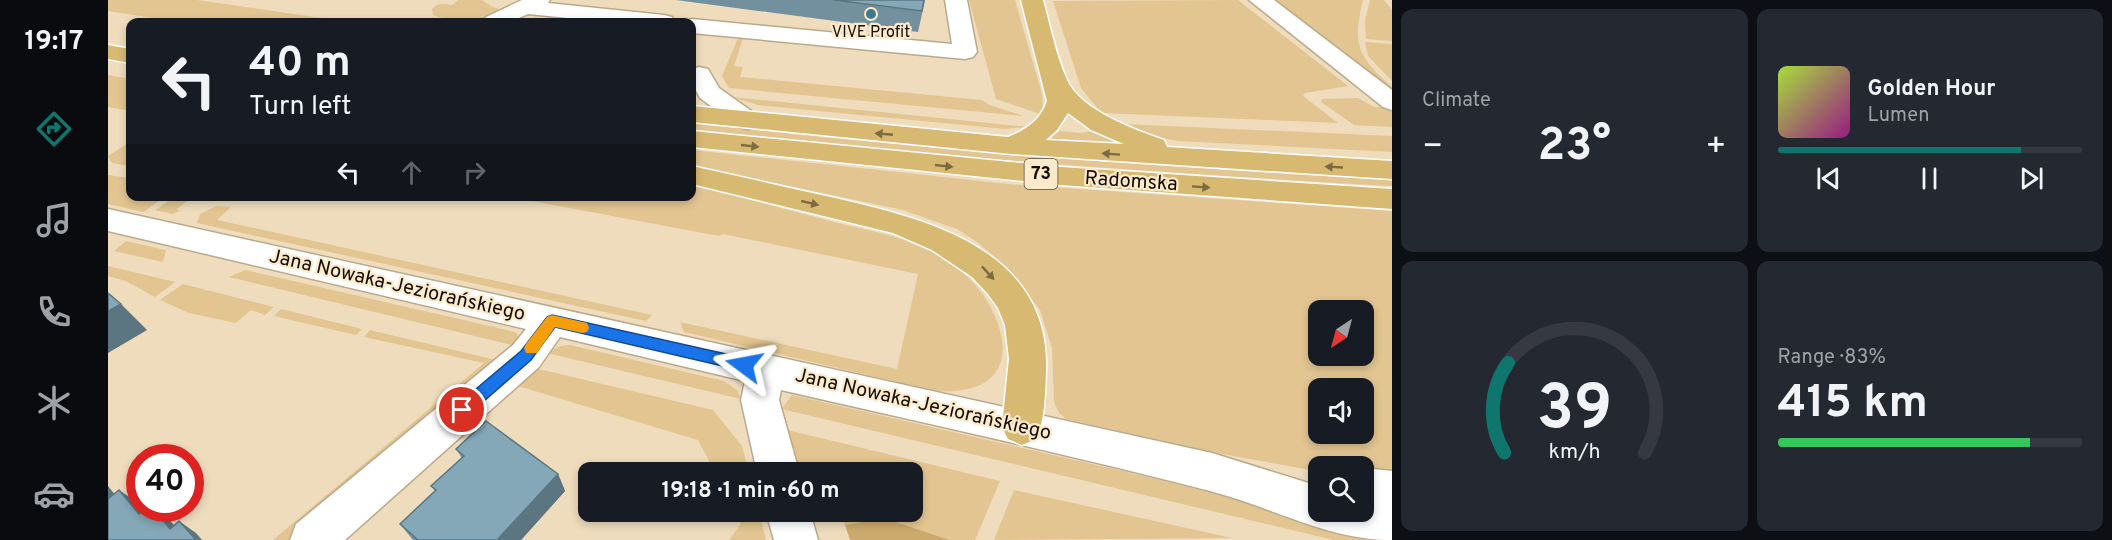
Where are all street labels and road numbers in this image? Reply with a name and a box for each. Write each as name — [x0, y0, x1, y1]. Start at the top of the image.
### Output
road number: 73 — [1024, 159, 1058, 189]
street label: Radomska — [1084, 166, 1178, 198]
street label: Jana Nowaka-Jeziorańskiego — [266, 244, 528, 328]
street label: Jana Nowaka-Jeziorańskiego — [792, 363, 1054, 447]

